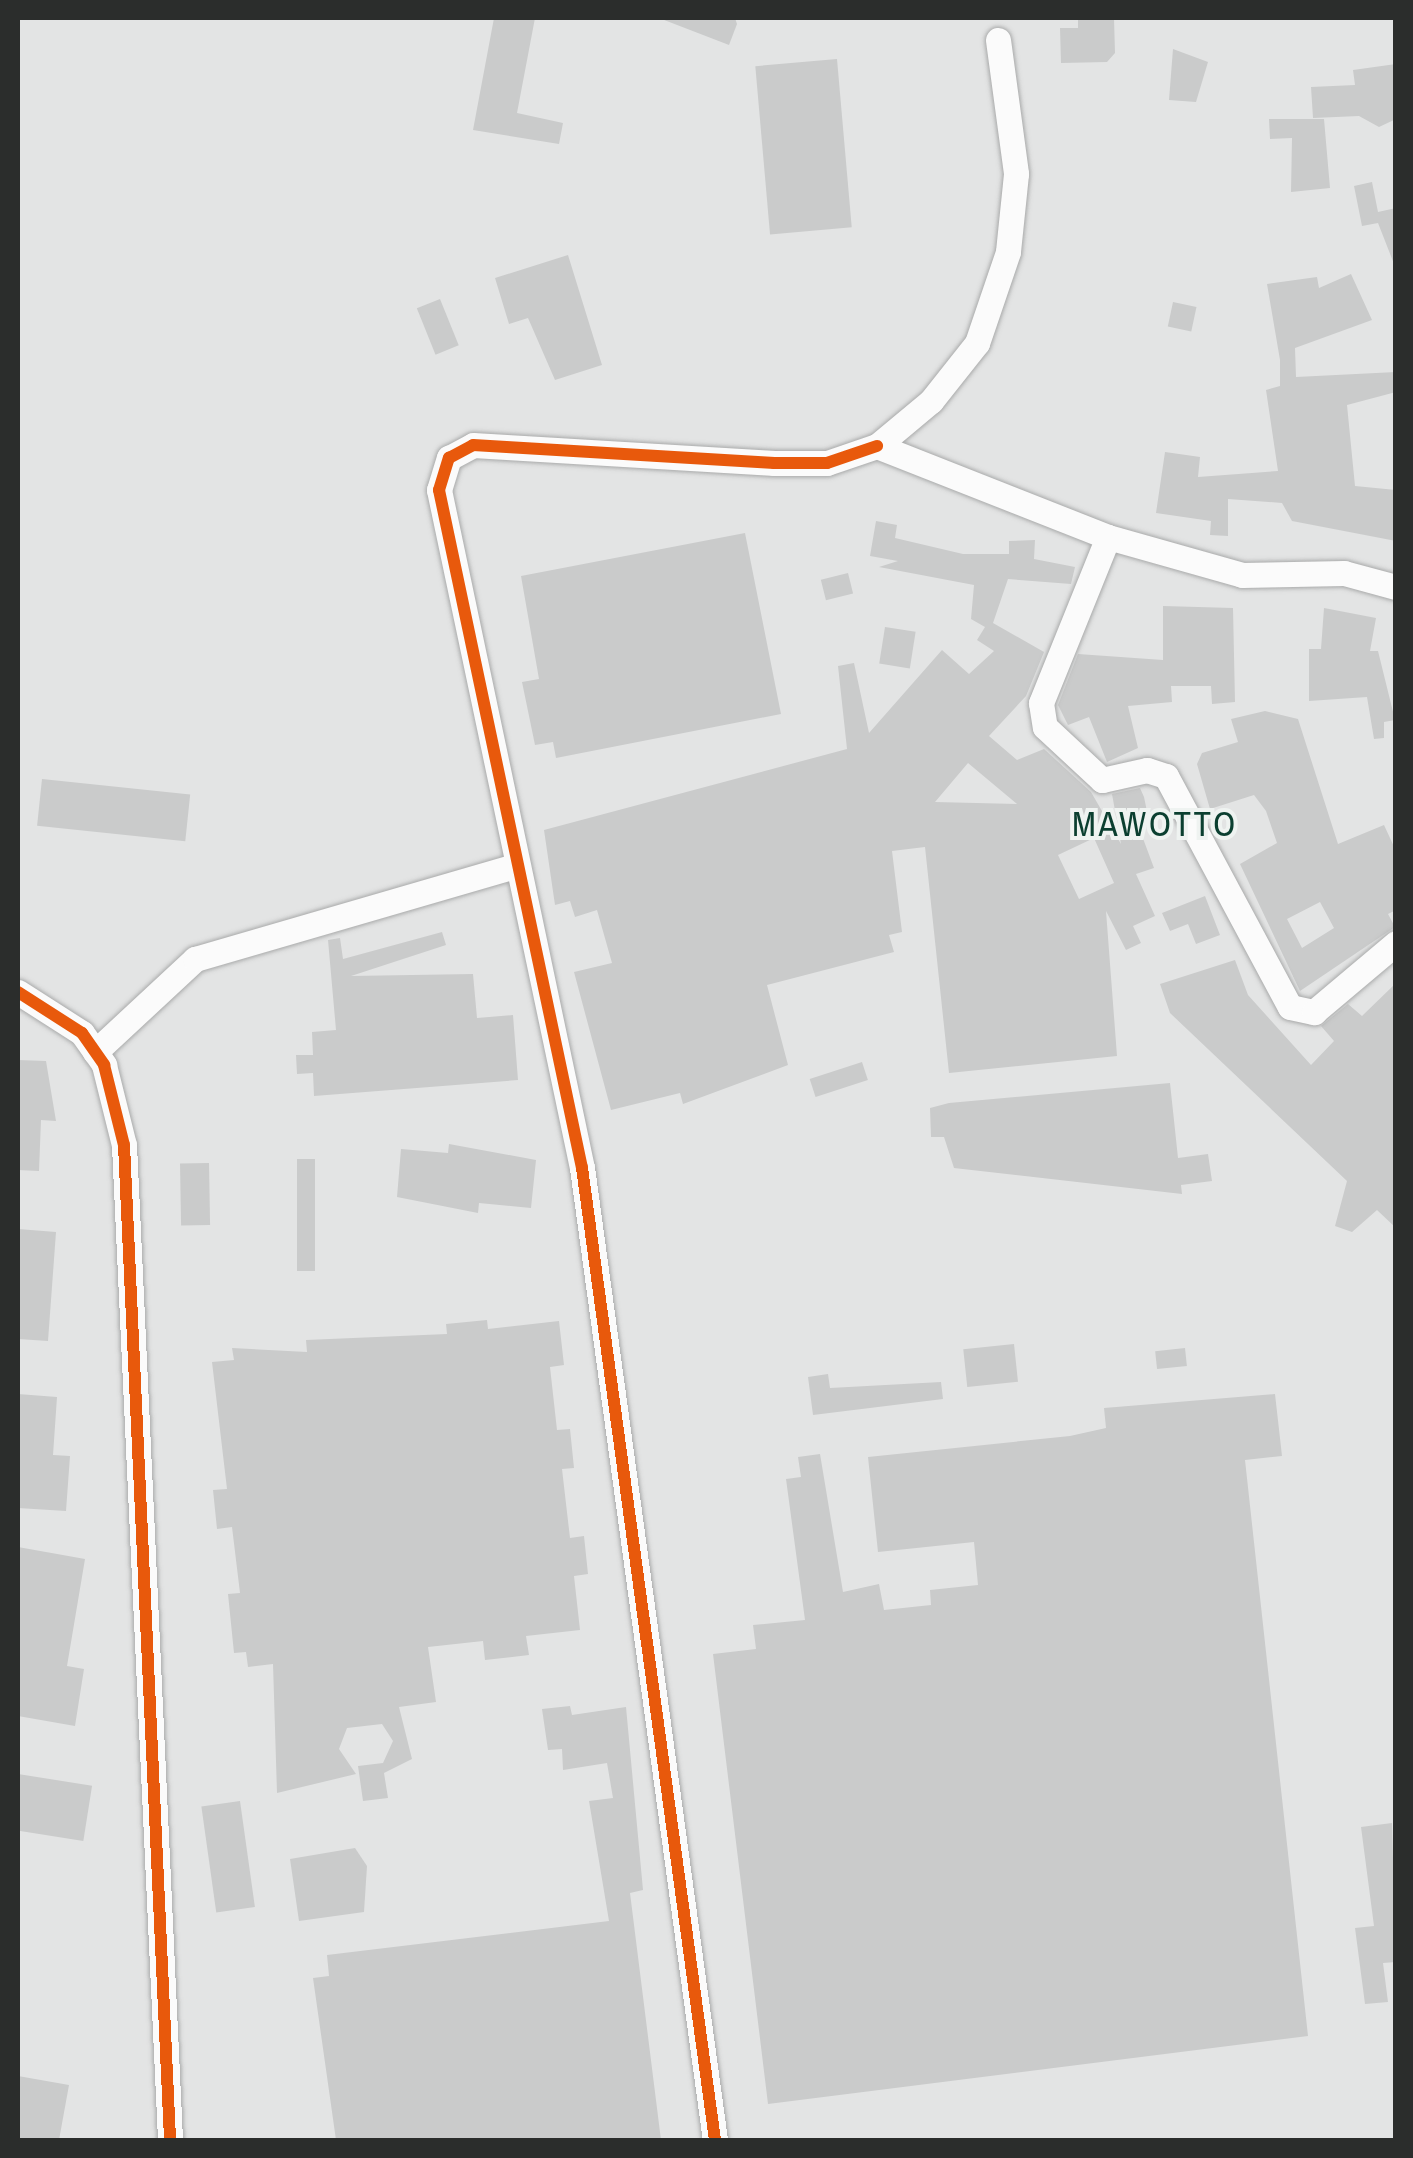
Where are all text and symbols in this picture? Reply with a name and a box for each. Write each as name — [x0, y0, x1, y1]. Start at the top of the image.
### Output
district label: MAWOTTO — [1072, 803, 1238, 845]

